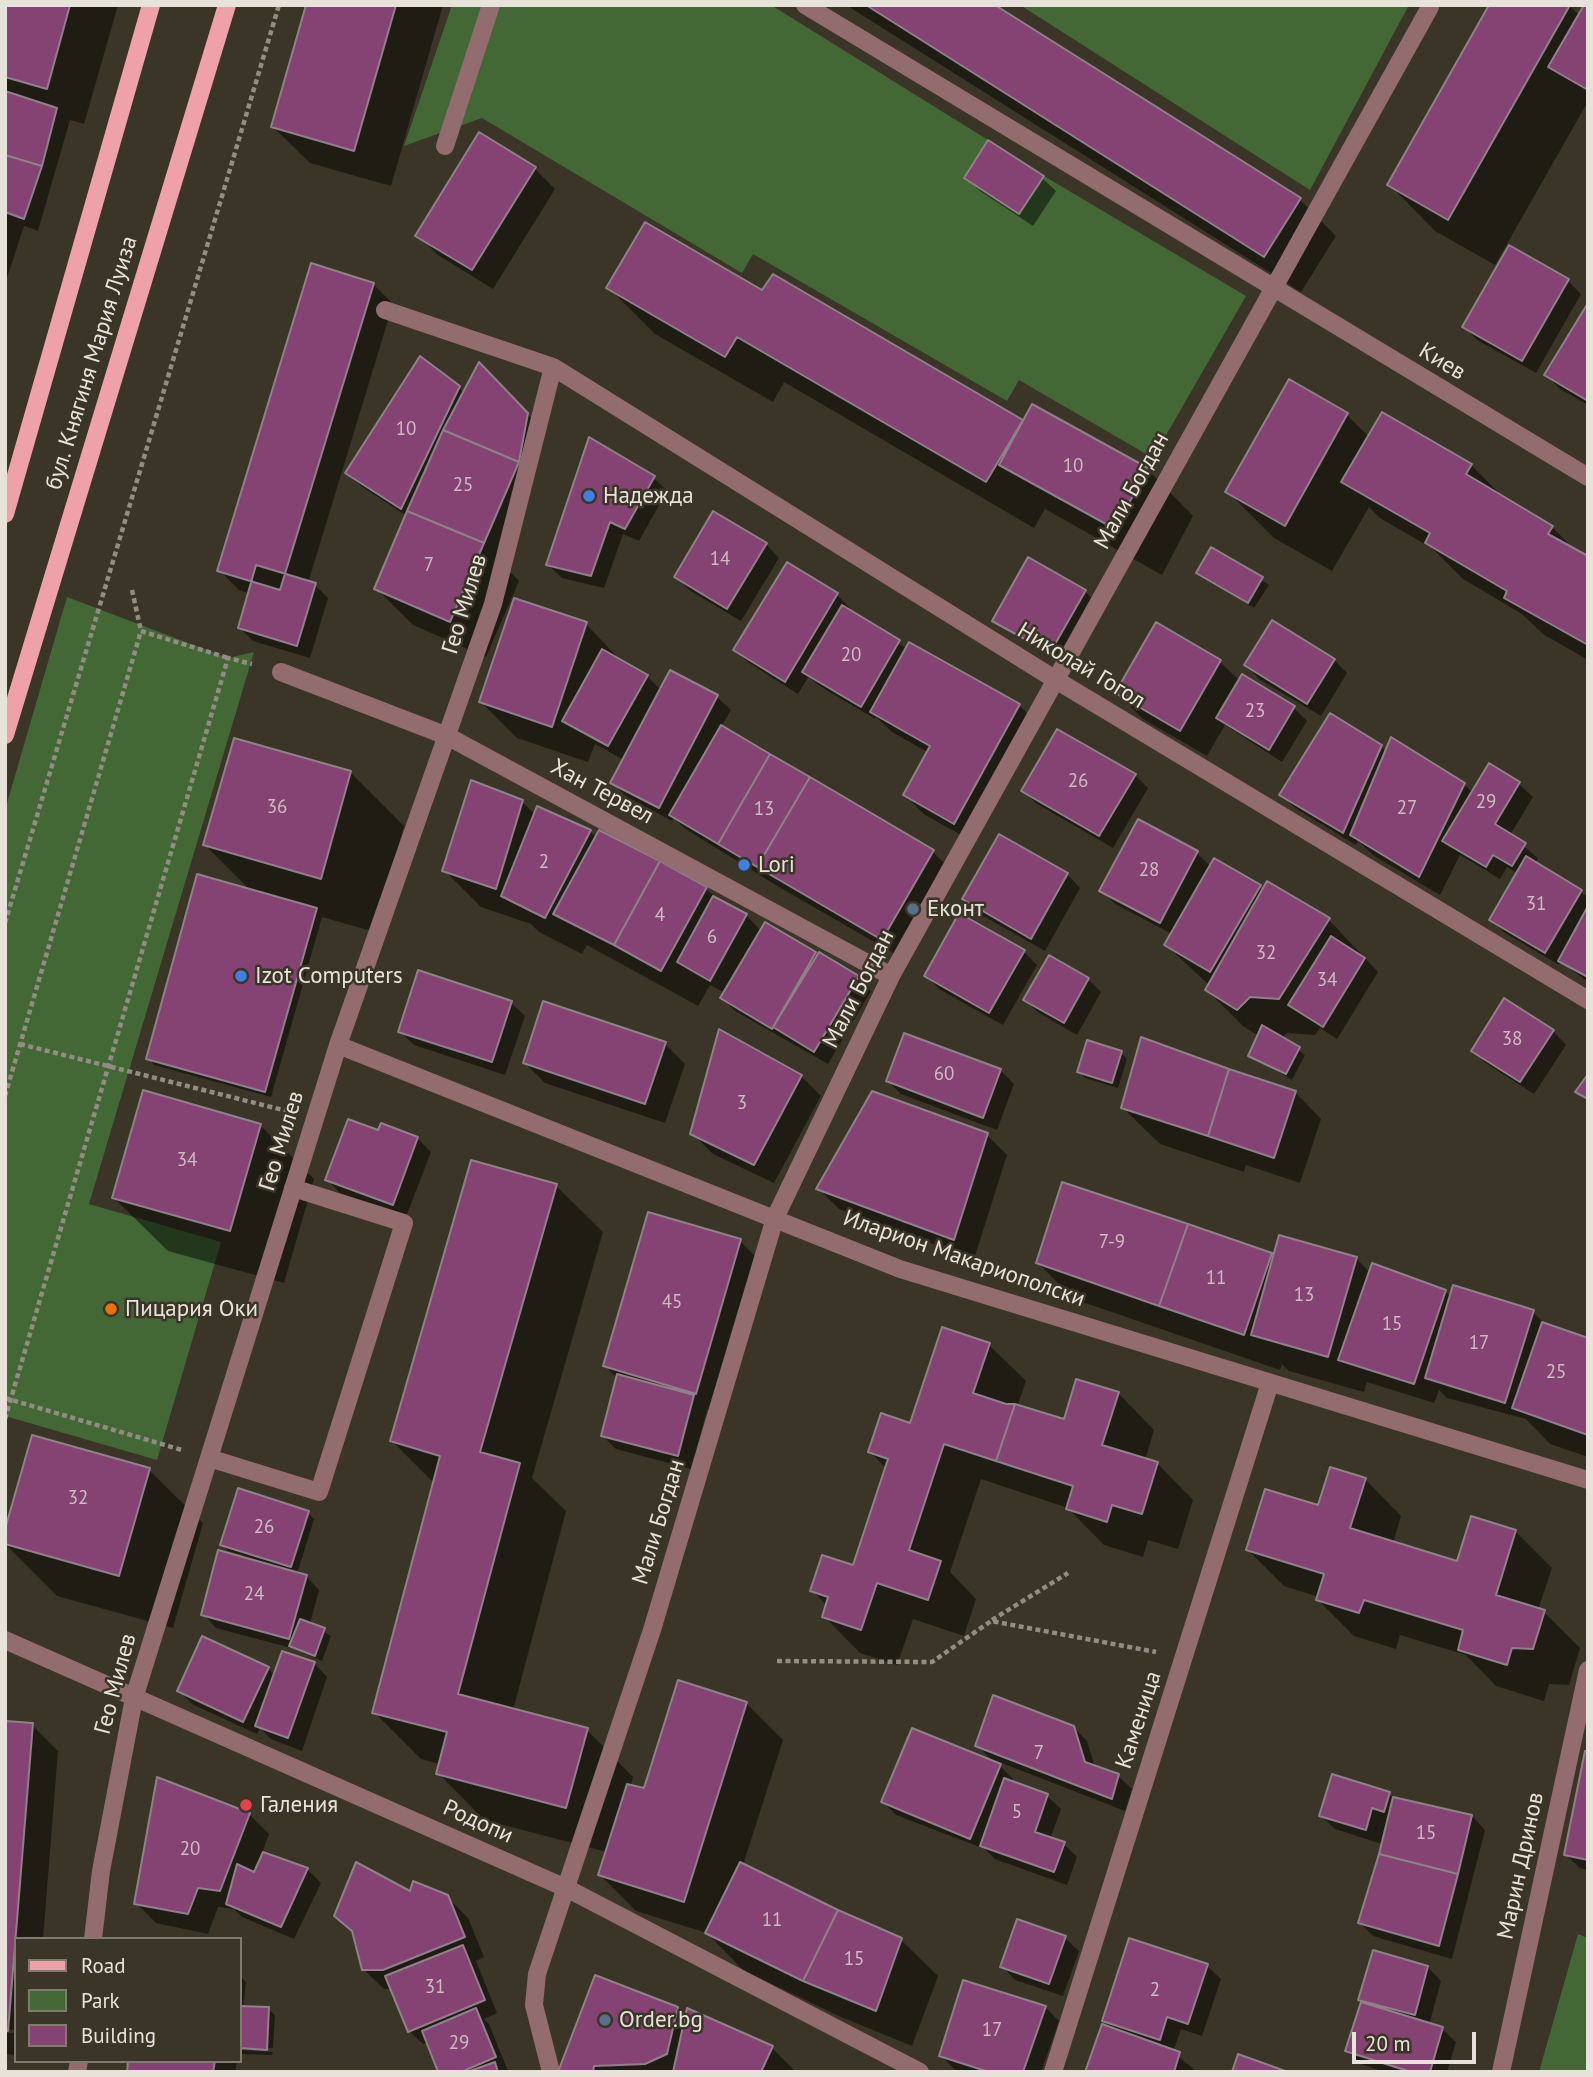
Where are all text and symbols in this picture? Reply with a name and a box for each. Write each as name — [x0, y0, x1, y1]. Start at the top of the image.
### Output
street label: бул. Княгиня Мария Луиза — [40, 233, 144, 493]
street label: Киев — [1414, 337, 1470, 387]
house number: 10 — [396, 419, 416, 441]
street label: Мали Богдан — [1089, 428, 1175, 554]
house number: 10 — [1063, 456, 1083, 478]
house number: 25 — [453, 475, 473, 497]
place label: Надежда — [603, 482, 694, 510]
marker: Надежда — [581, 488, 597, 504]
house number: 14 — [710, 549, 730, 571]
street label: Гео Милев — [437, 551, 493, 657]
house number: 7 — [424, 555, 434, 577]
street label: Николай Гогол — [1012, 617, 1150, 715]
house number: 20 — [841, 645, 861, 667]
house number: 23 — [1245, 701, 1265, 723]
street label: Хан Тервел — [546, 753, 658, 831]
house number: 26 — [1068, 771, 1088, 793]
house number: 29 — [1476, 792, 1496, 814]
house number: 36 — [267, 797, 287, 819]
house number: 27 — [1397, 798, 1417, 820]
house number: 13 — [754, 799, 774, 821]
place label: Lori — [758, 851, 795, 879]
house number: 2 — [539, 852, 549, 874]
marker: Lori — [736, 857, 752, 873]
house number: 28 — [1139, 860, 1159, 882]
house number: 31 — [1526, 894, 1546, 916]
place label: Еконт — [927, 895, 984, 923]
marker: Еконт — [905, 901, 921, 917]
house number: 4 — [655, 905, 665, 927]
street label: Мали Богдан — [817, 925, 901, 1053]
house number: 6 — [707, 927, 717, 949]
house number: 32 — [1256, 943, 1276, 965]
place label: Izot Computers — [255, 962, 403, 990]
marker: Izot Computers — [233, 968, 249, 984]
house number: 34 — [1317, 970, 1337, 992]
house number: 38 — [1502, 1029, 1522, 1051]
house number: 60 — [934, 1064, 954, 1086]
street label: Гео Милев — [254, 1088, 310, 1194]
house number: 3 — [737, 1093, 747, 1115]
house number: 34 — [177, 1150, 197, 1172]
street label: Иларион Макариополски — [839, 1205, 1089, 1313]
house number: 7-9 — [1099, 1232, 1125, 1254]
house number: 11 — [1206, 1268, 1226, 1290]
house number: 13 — [1294, 1285, 1314, 1307]
house number: 45 — [662, 1292, 682, 1314]
place label: Пицария Оки — [125, 1295, 258, 1323]
marker: Пицария Оки — [103, 1301, 119, 1317]
house number: 15 — [1382, 1314, 1402, 1336]
house number: 17 — [1469, 1333, 1489, 1355]
house number: 25 — [1546, 1362, 1566, 1384]
street label: Мали Богдан — [627, 1456, 691, 1588]
house number: 32 — [68, 1488, 88, 1510]
house number: 26 — [254, 1517, 274, 1539]
house number: 24 — [244, 1584, 264, 1606]
street label: Гео Милев — [89, 1631, 143, 1737]
street label: Каменица — [1110, 1668, 1168, 1772]
house number: 7 — [1034, 1743, 1044, 1765]
street label: Марин Дринов — [1492, 1790, 1550, 1942]
place label: Галения — [260, 1791, 338, 1819]
street label: Родопи — [439, 1794, 517, 1850]
marker: Галения — [238, 1797, 254, 1813]
house number: 5 — [1012, 1802, 1022, 1824]
house number: 15 — [1416, 1823, 1436, 1845]
house number: 20 — [180, 1839, 200, 1861]
house number: 11 — [762, 1910, 782, 1932]
legend — [14, 1937, 242, 2063]
house number: 15 — [844, 1949, 864, 1971]
text: Road — [81, 1952, 125, 1979]
house number: 31 — [425, 1977, 445, 1999]
house number: 2 — [1150, 1980, 1160, 2002]
text: Park — [81, 1987, 120, 2014]
place label: Order.bg — [619, 2006, 703, 2034]
marker: Order.bg — [597, 2012, 613, 2028]
scale bar — [1355, 2018, 1479, 2062]
house number: 17 — [982, 2020, 1002, 2042]
text: Building — [81, 2022, 156, 2049]
text: 20 m — [1365, 2030, 1411, 2057]
house number: 29 — [449, 2033, 469, 2055]

